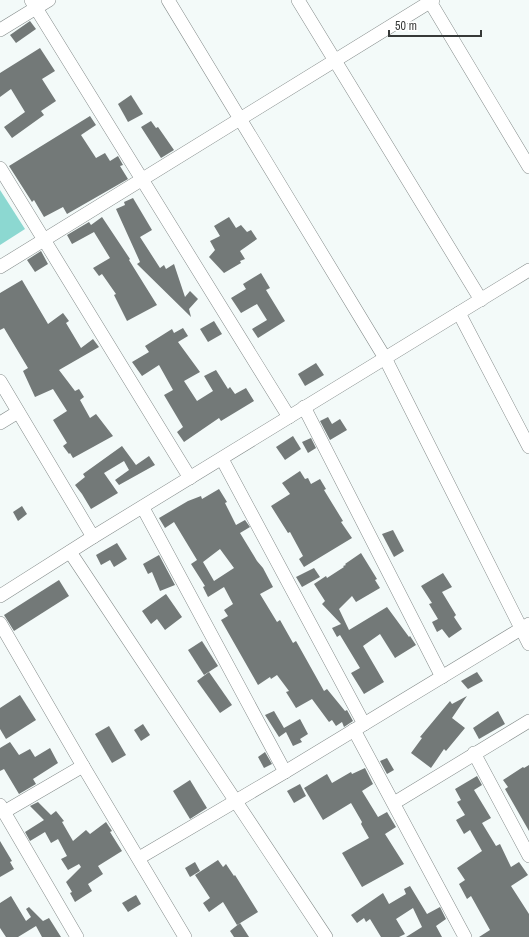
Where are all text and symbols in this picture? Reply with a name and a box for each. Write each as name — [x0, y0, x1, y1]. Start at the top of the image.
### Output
scale bar — [389, 12, 481, 38]
text: 50 m — [395, 18, 417, 34]

